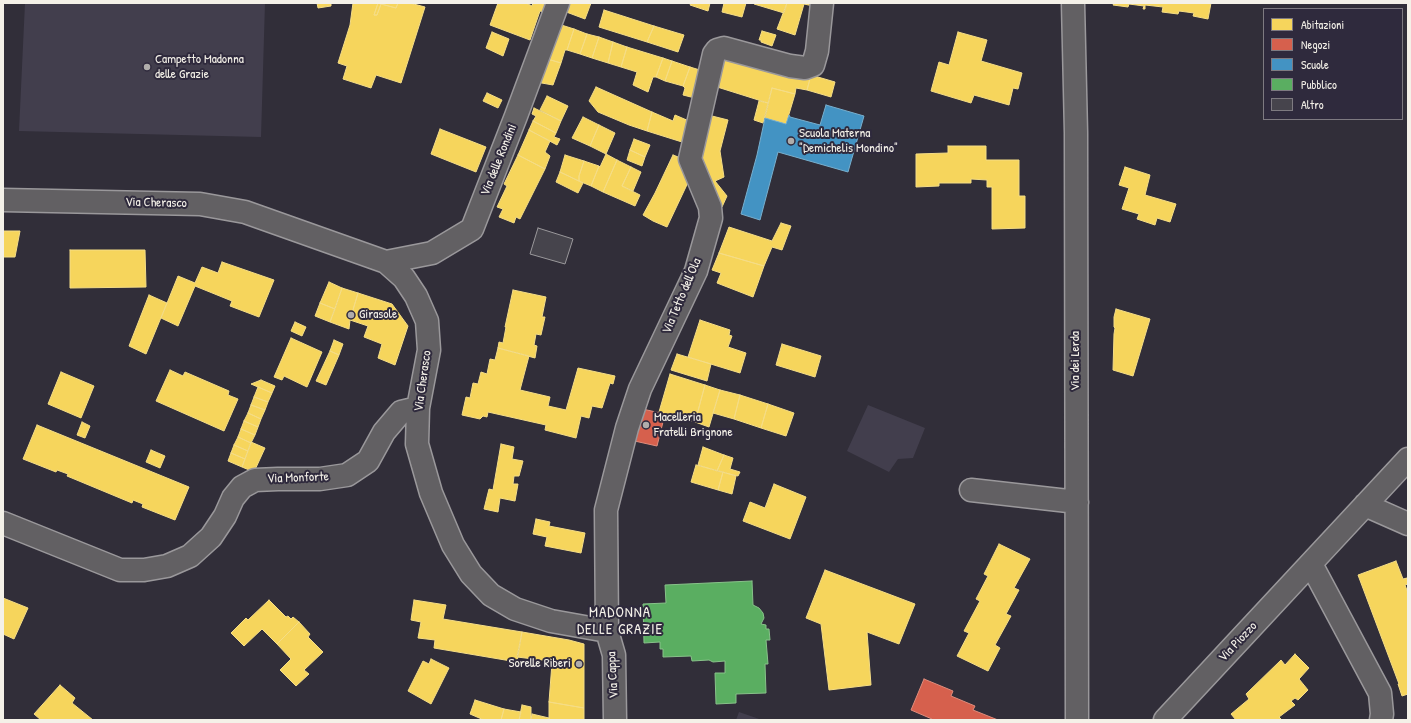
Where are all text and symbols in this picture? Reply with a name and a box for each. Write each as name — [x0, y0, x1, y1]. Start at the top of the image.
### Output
legend — [1263, 8, 1403, 120]
text: Abitazioni — [1301, 16, 1344, 33]
text: Negozi — [1301, 36, 1330, 53]
place label: Campetto Madonna delle Grazie — [155, 52, 244, 83]
text: Scuole — [1301, 56, 1329, 73]
marker: Campetto Madonna delle Grazie — [142, 62, 152, 72]
text: Pubblico — [1301, 76, 1337, 93]
text: Altro — [1301, 96, 1324, 113]
street label: Via delle Rondini — [478, 122, 520, 198]
place label: Scuola Materna "Demichelis Mondino" — [799, 126, 898, 157]
marker: Scuola Materna "Demichelis Mondino" — [786, 136, 796, 146]
street label: Via Cherasco — [125, 195, 187, 211]
street label: Via Tetto dell'Ola — [659, 256, 705, 336]
place label: Girasole — [359, 307, 397, 323]
marker: Girasole — [346, 310, 356, 320]
street label: Via dei Lerda — [1068, 331, 1084, 391]
street label: Via Cherasco — [411, 349, 435, 413]
place label: Macelleria Fratelli Brignone — [654, 410, 733, 441]
marker: Macelleria Fratelli Brignone — [641, 420, 651, 430]
street label: Via Monforte — [267, 469, 329, 487]
district label: MADONNA DELLE GRAZIE — [577, 604, 663, 639]
street label: Via Piozzo — [1216, 619, 1260, 665]
street label: Via Cappa — [604, 651, 622, 699]
place label: Sorelle Riberi — [509, 656, 571, 672]
marker: Sorelle Riberi — [574, 659, 584, 669]

